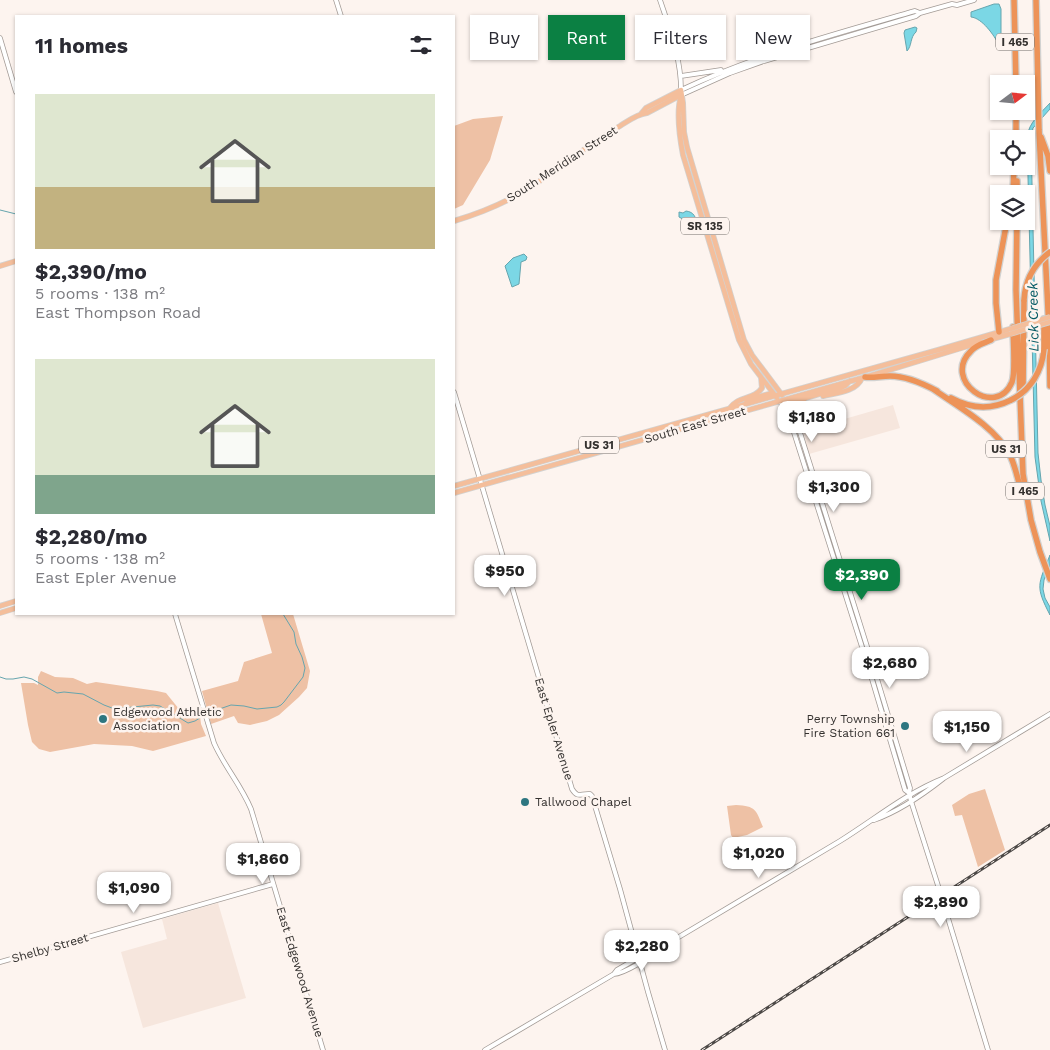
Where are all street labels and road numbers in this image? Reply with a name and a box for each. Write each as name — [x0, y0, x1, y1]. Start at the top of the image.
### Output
road number: I 465 — [996, 34, 1034, 51]
street label: South Meridian Street — [504, 123, 620, 205]
road number: SR 135 — [681, 218, 729, 235]
street label: South East Street — [643, 404, 747, 446]
road number: US 31 — [579, 436, 619, 454]
road number: US 31 — [986, 440, 1026, 458]
road number: I 465 — [1006, 482, 1044, 500]
street label: East Epler Avenue — [532, 676, 576, 782]
street label: East Edgewood Avenue — [273, 905, 327, 1039]
street label: Shelby Street — [10, 930, 90, 966]

